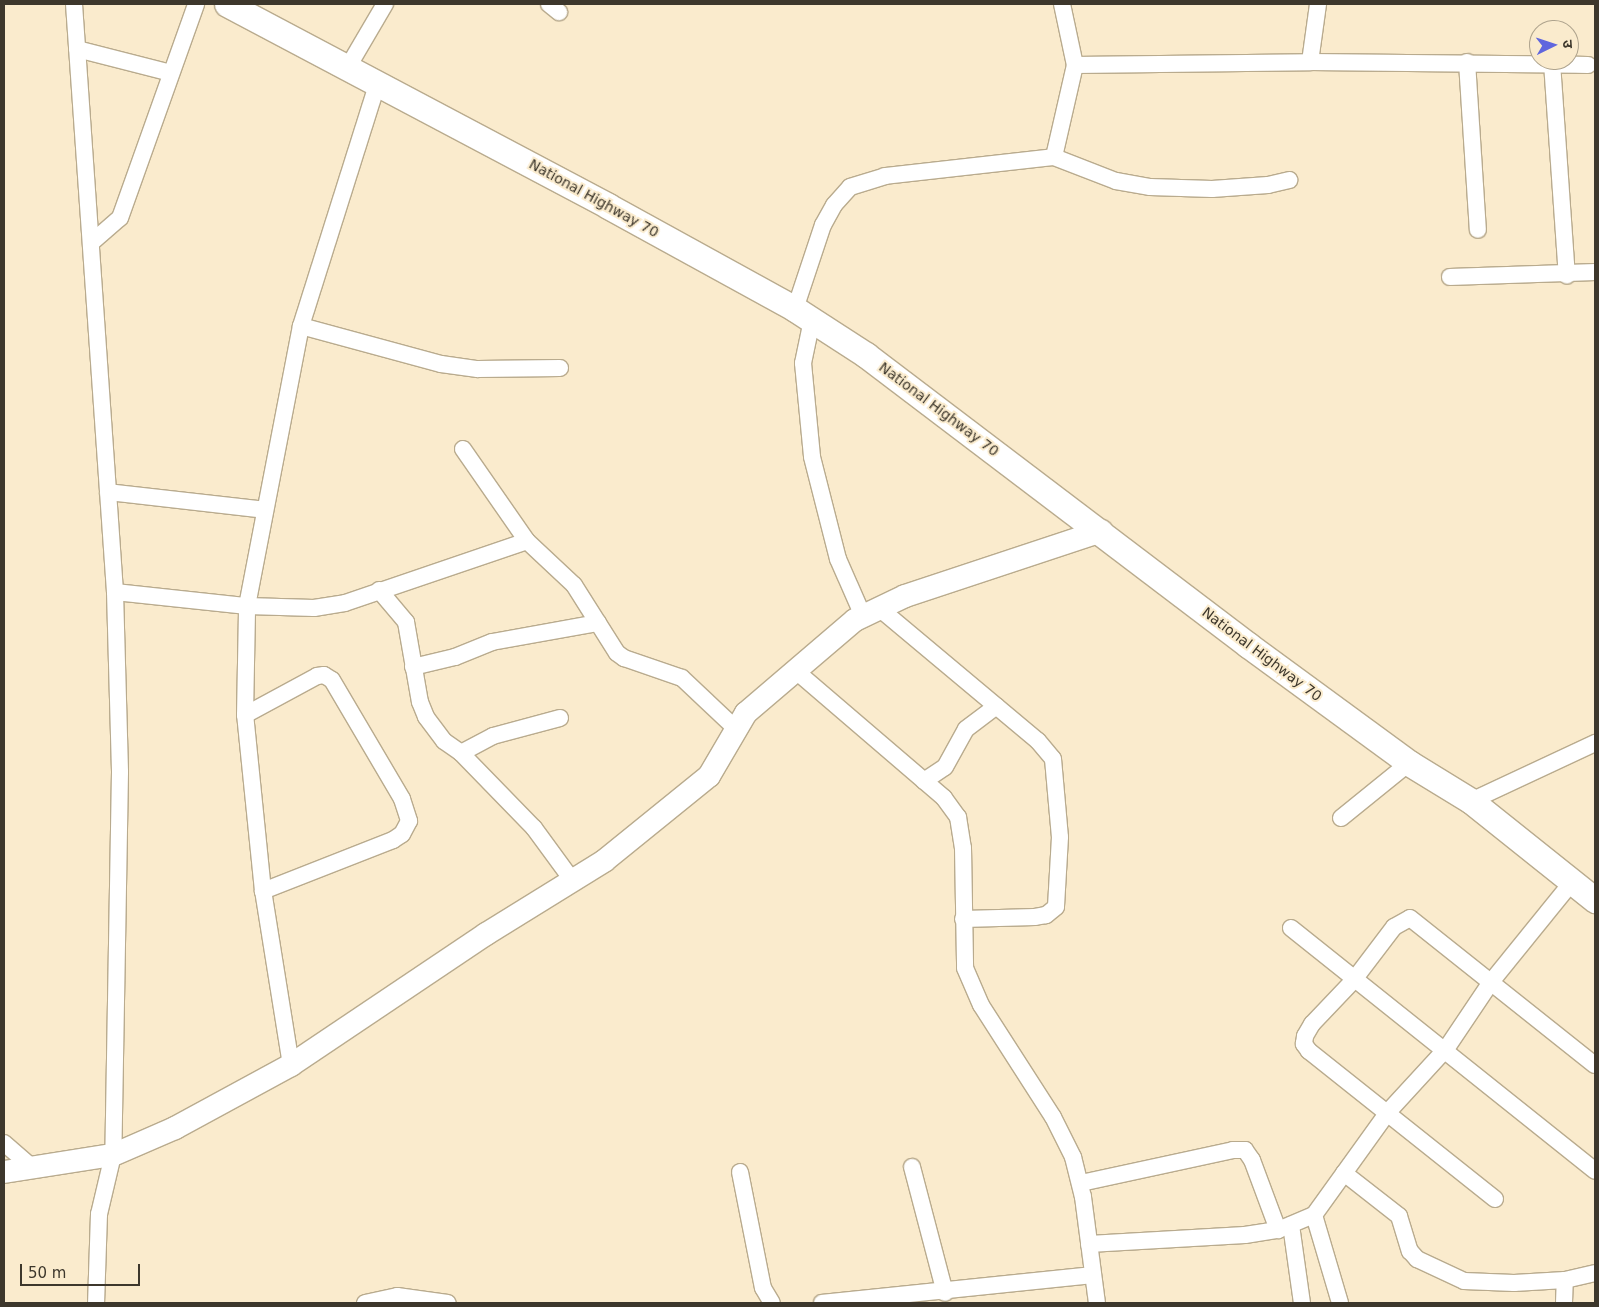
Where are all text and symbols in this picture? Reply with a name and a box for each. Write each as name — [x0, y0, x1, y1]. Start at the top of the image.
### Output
north arrow — [1529, 20, 1579, 70]
text: उ — [1560, 39, 1576, 49]
street label: National Highway 70 — [526, 155, 662, 241]
street label: National Highway 70 — [876, 358, 1002, 460]
street label: National Highway 70 — [1199, 603, 1325, 705]
scale bar — [22, 1254, 142, 1286]
text: 50 m — [28, 1264, 66, 1282]

